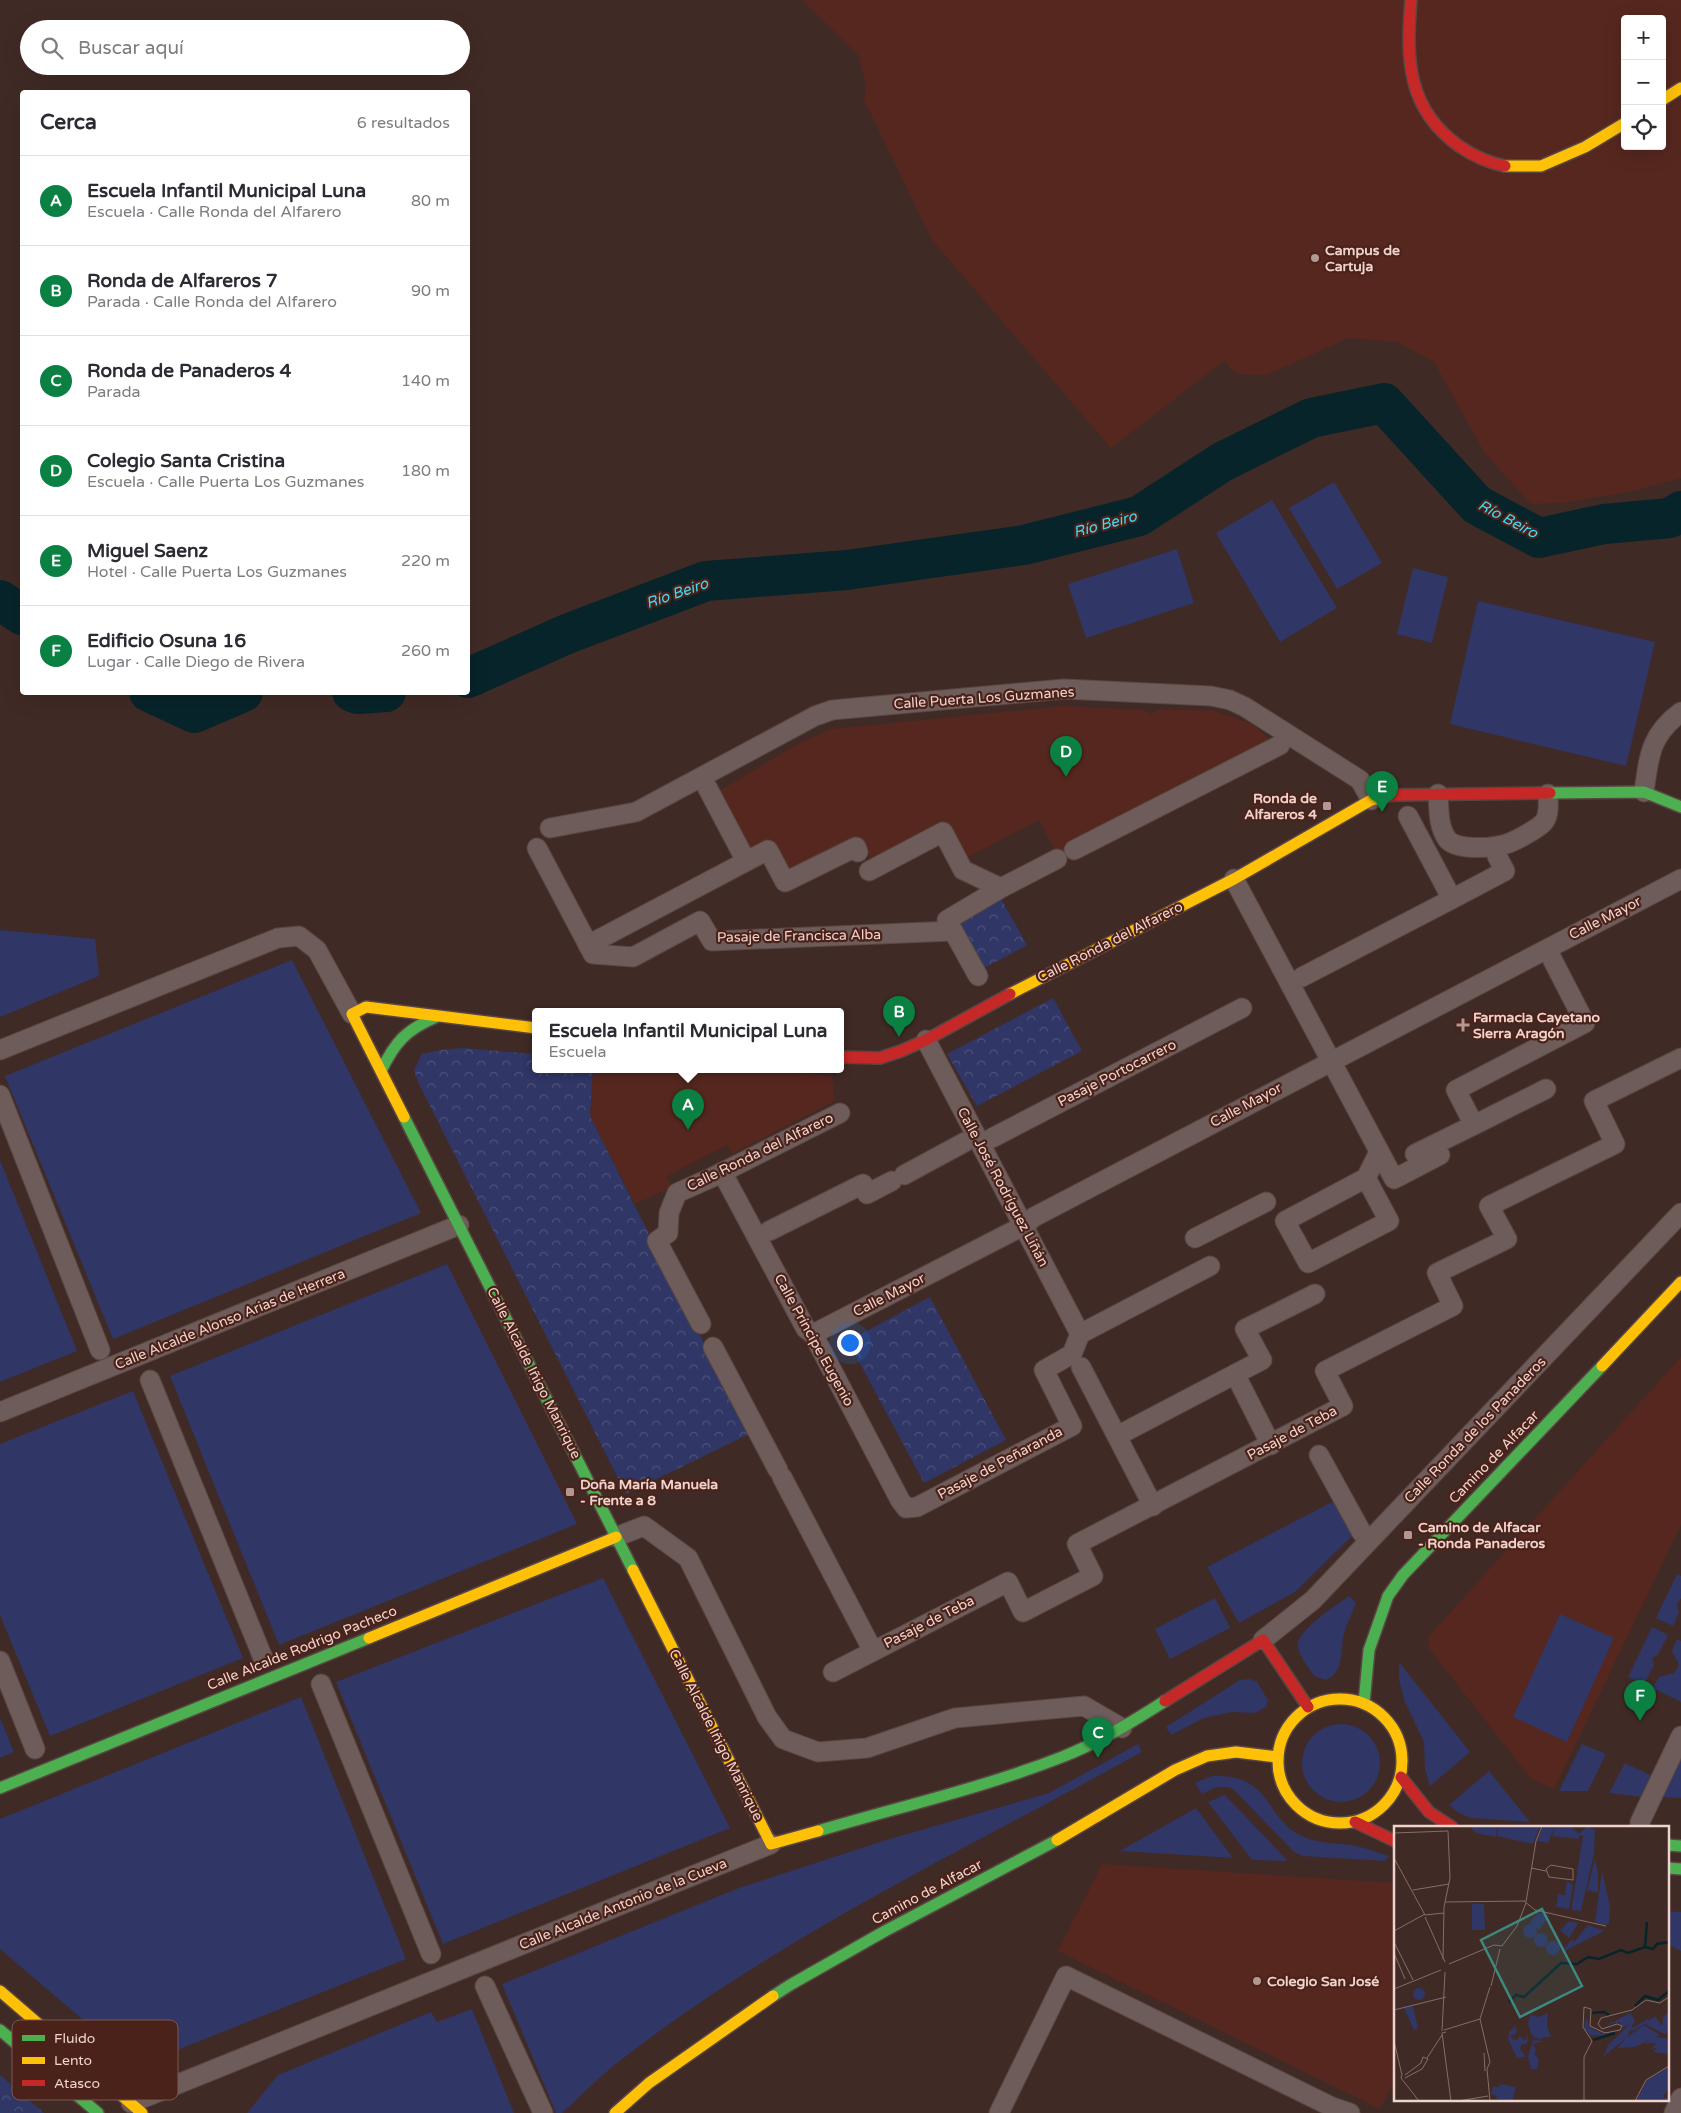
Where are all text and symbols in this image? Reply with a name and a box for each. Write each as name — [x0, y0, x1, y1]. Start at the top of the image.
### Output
map controls — [1621, 15, 1666, 150]
button: + — [1621, 15, 1666, 60]
search box — [20, 20, 470, 75]
icon: search — [38, 34, 66, 62]
text: Buscar aquí — [78, 37, 184, 59]
button: − — [1621, 60, 1666, 105]
button: locate — [1621, 105, 1666, 150]
text: Cerca — [40, 110, 97, 135]
text: 6 resultados — [357, 113, 450, 133]
text: Escuela Infantil Municipal Luna — [87, 180, 366, 202]
text: A — [50, 191, 62, 211]
text: 80 m — [411, 191, 450, 211]
text: Escuela · Calle Ronda del Alfarero — [87, 202, 342, 222]
place label: Campus de Cartuja — [1325, 242, 1400, 275]
marker: Campus de Cartuja — [1309, 252, 1321, 264]
text: Ronda de Alfareros 7 — [87, 270, 278, 292]
text: B — [50, 281, 62, 301]
text: 90 m — [411, 281, 450, 301]
text: Parada · Calle Ronda del Alfarero — [87, 292, 337, 312]
text: Ronda de Panaderos 4 — [87, 360, 291, 382]
text: C — [50, 371, 62, 391]
text: 140 m — [401, 371, 450, 391]
text: Parada — [87, 382, 141, 402]
text: Colegio Santa Cristina — [87, 450, 285, 472]
text: D — [50, 461, 62, 481]
text: 180 m — [401, 461, 450, 481]
text: Escuela · Calle Puerta Los Guzmanes — [87, 472, 364, 492]
water label: Río Beiro — [1475, 496, 1542, 543]
water label: Río Beiro — [1071, 507, 1139, 541]
text: Miguel Saenz — [87, 540, 208, 562]
text: E — [51, 551, 61, 571]
text: 220 m — [401, 551, 450, 571]
text: Hotel · Calle Puerta Los Guzmanes — [87, 562, 347, 582]
water label: Río Beiro — [644, 574, 711, 612]
text: Edificio Osuna 16 — [87, 630, 246, 652]
text: F — [51, 641, 61, 661]
text: 260 m — [401, 641, 450, 661]
text: Lugar · Calle Diego de Rivera — [87, 652, 305, 672]
street label: Calle Puerta Los Guzmanes — [893, 683, 1075, 713]
pin: D — [1050, 736, 1082, 777]
pin: E — [1366, 771, 1398, 812]
place label: Ronda de Alfareros 4 — [1244, 790, 1317, 823]
marker: Ronda de Alfareros 4 — [1321, 800, 1333, 812]
street label: Calle Mayor — [1566, 892, 1644, 943]
street label: Calle Ronda del Alfarero — [1034, 898, 1186, 986]
street label: Pasaje de Francisca Alba — [717, 926, 881, 946]
pin: B — [883, 996, 915, 1037]
popup — [532, 1008, 844, 1073]
place label: Farmacia Cayetano Sierra Aragón — [1473, 1009, 1600, 1042]
marker: Farmacia Cayetano Sierra Aragón — [1457, 1019, 1469, 1031]
text: Escuela Infantil Municipal Luna — [548, 1020, 828, 1042]
street label: Pasaje Portocarrero — [1055, 1036, 1179, 1110]
text: Escuela — [548, 1042, 607, 1062]
street label: Calle Mayor — [1207, 1079, 1285, 1131]
pin: A — [672, 1089, 704, 1130]
street label: Calle José Rodríguez Liñán — [954, 1104, 1052, 1270]
street label: Calle Ronda del Alfarero — [684, 1109, 836, 1195]
street label: Calle Alcalde Alonso Arias de Herrera — [112, 1265, 348, 1373]
street label: Calle Mayor — [850, 1269, 928, 1320]
street label: Calle Príncipe Eugenio — [771, 1271, 857, 1409]
street label: Calle Alcalde Iñigo Manrique — [483, 1284, 585, 1462]
your location — [837, 1330, 863, 1356]
street label: Calle Ronda de los Panaderos — [1401, 1353, 1550, 1507]
street label: Pasaje de Teba — [1244, 1402, 1340, 1464]
street label: Camino de Alfacar — [1445, 1407, 1543, 1507]
street label: Pasaje de Peñaranda — [935, 1423, 1065, 1503]
place label: Doña María Manuela - Frente a 8 — [580, 1476, 718, 1509]
marker: Doña María Manuela - Frente a 8 — [564, 1486, 576, 1498]
place label: Camino de Alfacar - Ronda Panaderos — [1418, 1519, 1545, 1552]
marker: Camino de Alfacar - Ronda Panaderos — [1402, 1529, 1414, 1541]
street label: Pasaje de Teba — [881, 1592, 977, 1652]
street label: Calle Alcalde Rodrigo Pacheco — [205, 1602, 399, 1694]
street label: Calle Alcalde Iñigo Manrique — [665, 1646, 767, 1824]
pin: F — [1624, 1680, 1656, 1721]
pin: C — [1082, 1717, 1114, 1758]
inset map — [1394, 1826, 1668, 2100]
street label: Calle Alcalde Antonio de la Cueva — [517, 1854, 729, 1954]
street label: Camino de Alfacar — [869, 1855, 986, 1928]
place label: Colegio San José — [1267, 1973, 1379, 1990]
marker: Colegio San José — [1251, 1975, 1263, 1987]
legend — [12, 2020, 178, 2100]
text: Fluido — [54, 2030, 95, 2047]
text: Lento — [54, 2052, 92, 2069]
text: Atasco — [54, 2075, 100, 2092]

